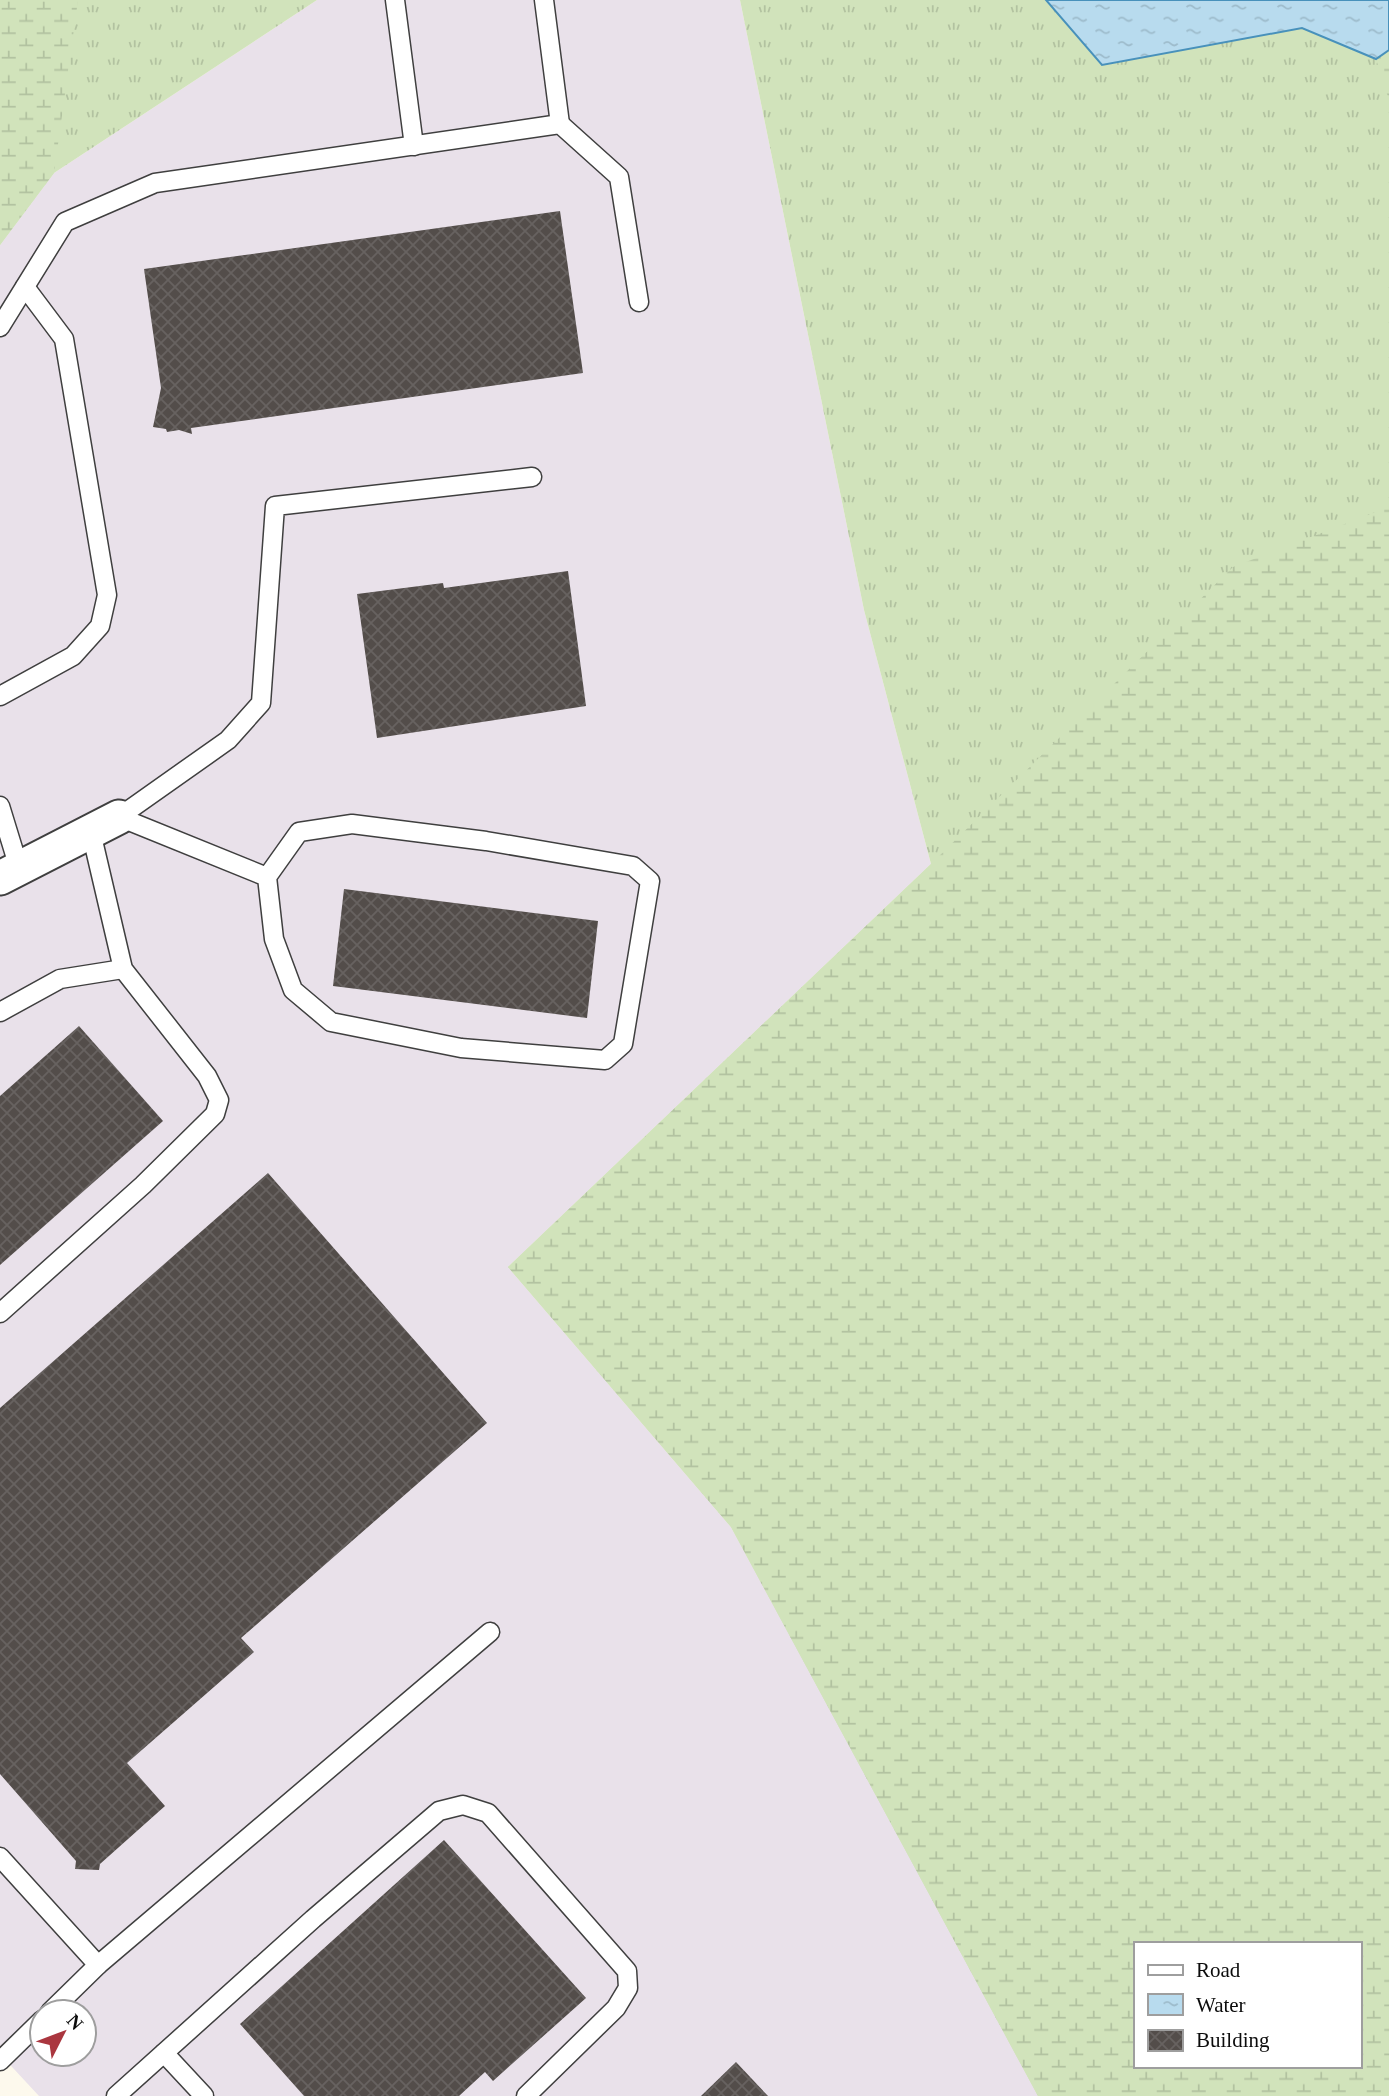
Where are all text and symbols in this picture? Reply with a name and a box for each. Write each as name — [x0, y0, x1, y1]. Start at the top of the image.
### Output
legend — [1134, 1942, 1361, 2068]
text: Road — [1196, 1958, 1241, 1982]
text: Water — [1196, 1993, 1246, 2017]
north arrow — [28, 1998, 98, 2068]
text: N — [63, 2010, 88, 2034]
text: Building — [1196, 2028, 1270, 2052]

